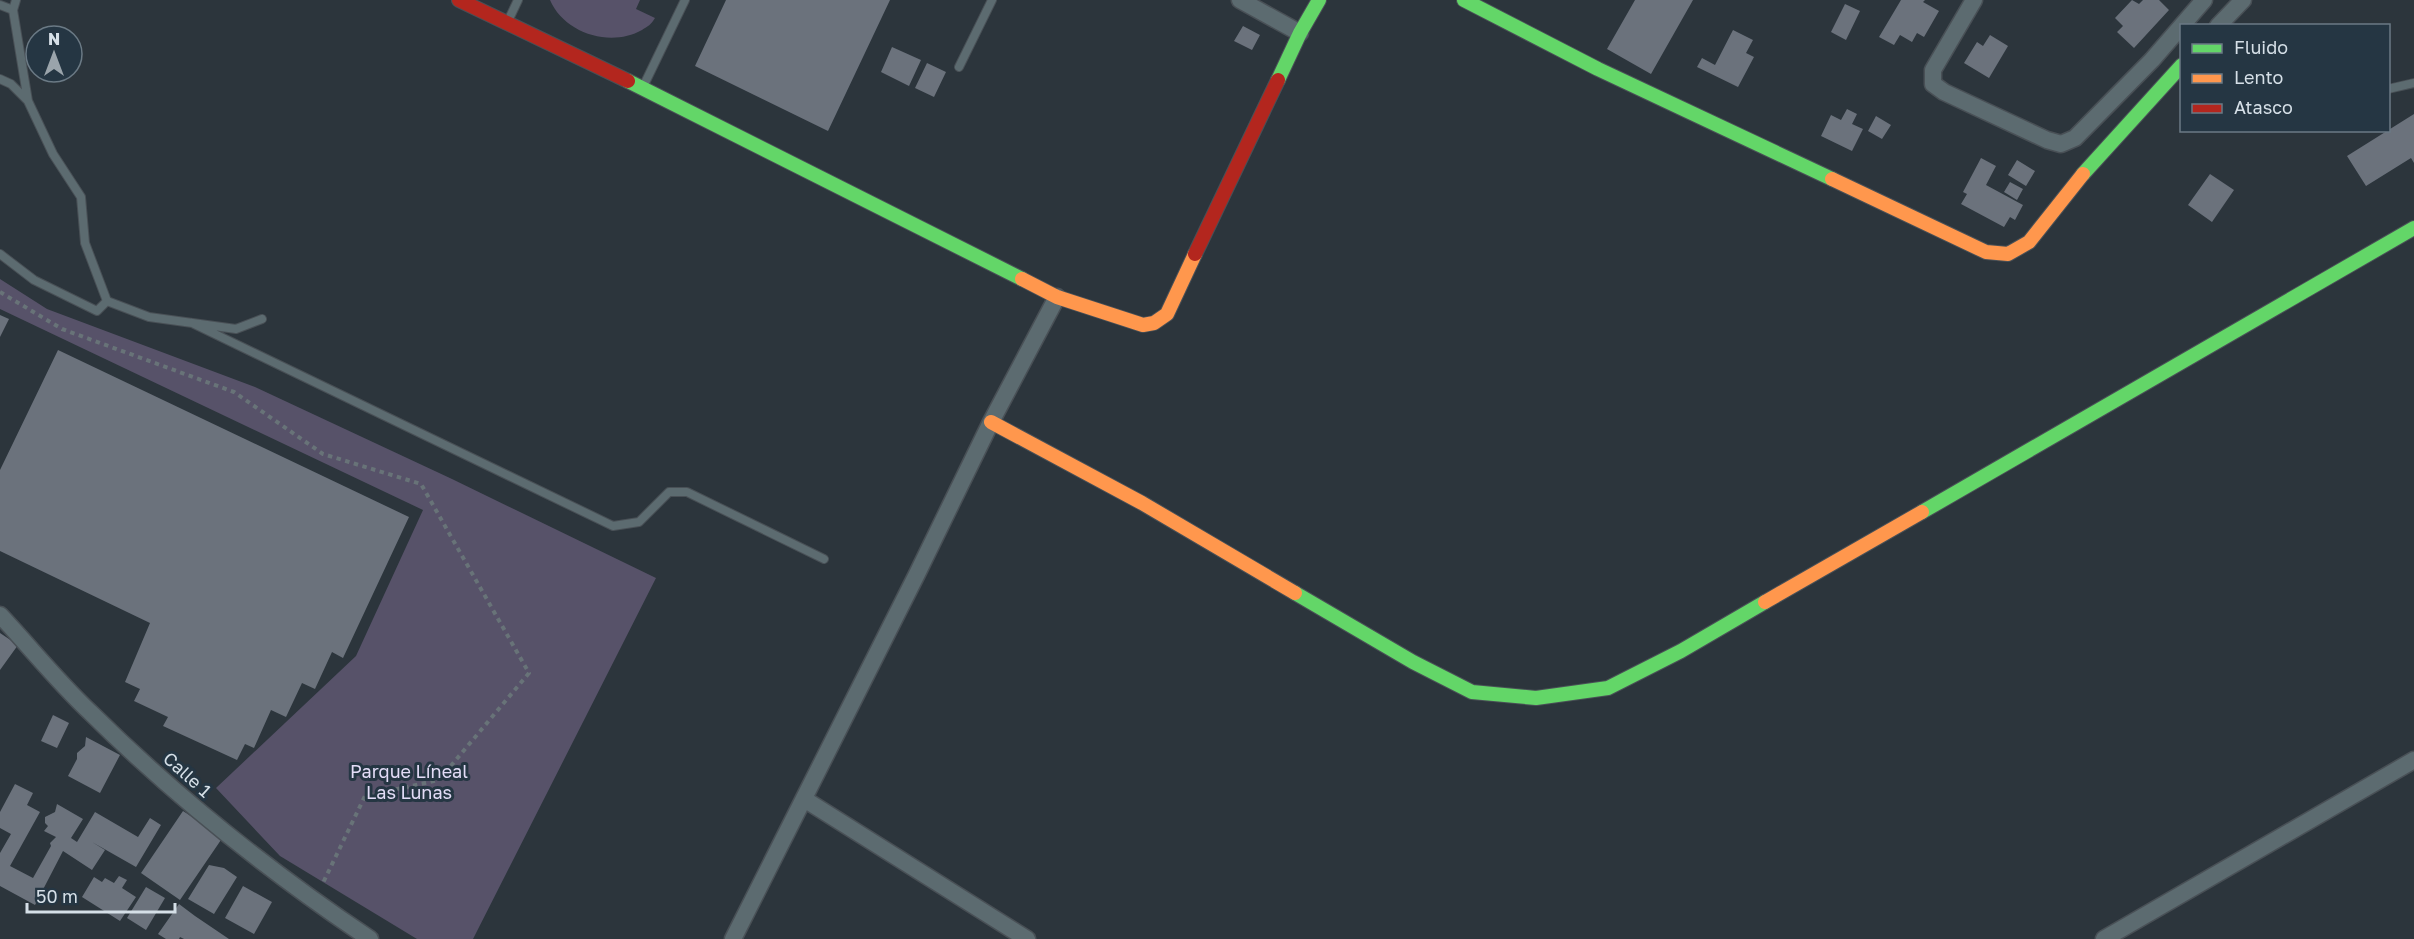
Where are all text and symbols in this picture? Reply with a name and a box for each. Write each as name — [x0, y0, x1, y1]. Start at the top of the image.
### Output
north arrow — [24, 24, 84, 84]
legend — [2180, 24, 2390, 132]
text: N — [48, 29, 60, 49]
text: Fluido — [2234, 36, 2288, 58]
text: Lento — [2234, 66, 2283, 88]
text: Atasco — [2234, 96, 2293, 118]
street label: Calle 1 — [159, 747, 217, 802]
park label: Parque Líneal Las Lunas — [350, 760, 468, 803]
scale bar — [27, 876, 176, 914]
text: 50 m — [36, 885, 78, 907]

